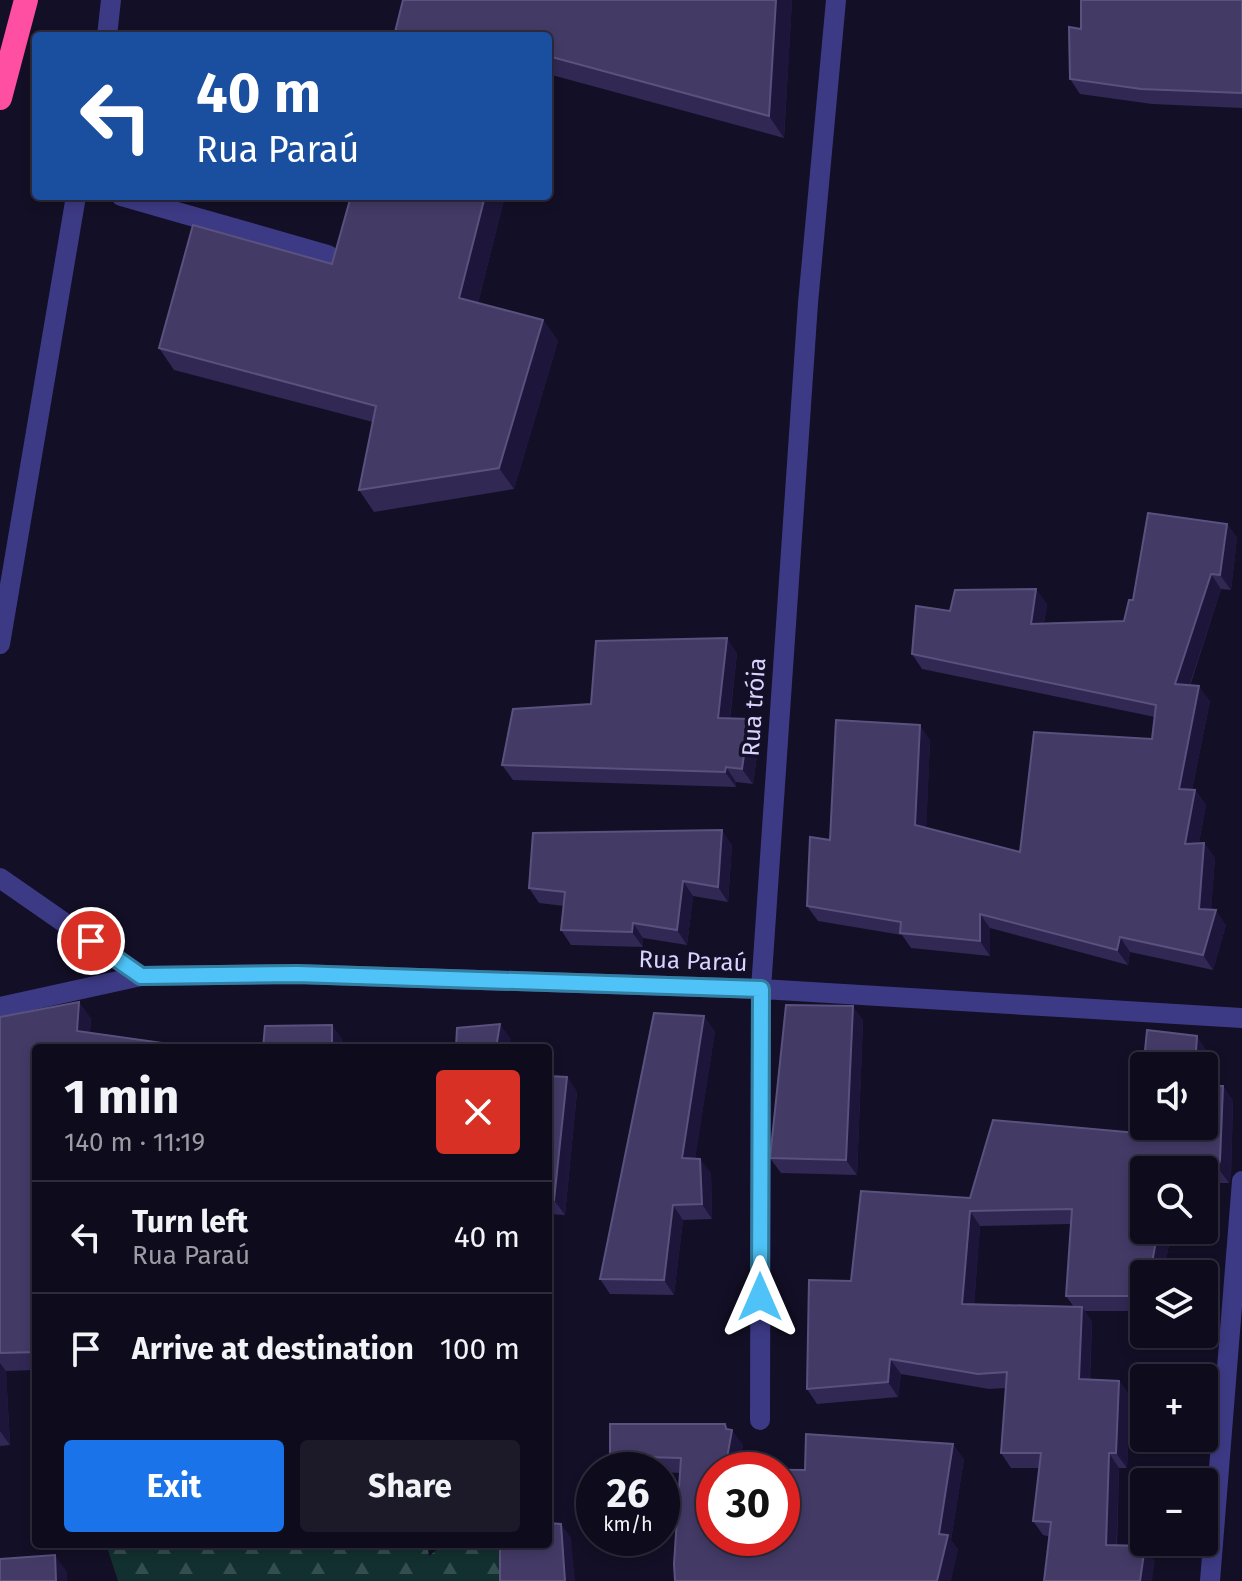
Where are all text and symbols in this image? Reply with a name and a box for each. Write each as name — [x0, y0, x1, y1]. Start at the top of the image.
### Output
text: 40 m — [196, 60, 321, 127]
icon: left — [64, 64, 168, 168]
text: Rua Paraú — [196, 128, 360, 172]
street label: Rua tróia — [737, 657, 771, 757]
pin — [57, 907, 125, 975]
icon: arrive — [69, 919, 113, 963]
street label: Rua Paraú — [638, 945, 748, 977]
map controls — [1130, 1052, 1218, 1556]
button: sound — [1130, 1052, 1218, 1140]
text: 1 min — [64, 1068, 179, 1126]
button: close — [436, 1070, 520, 1154]
text: 140 m · 11:19 — [64, 1127, 205, 1158]
button: search — [1130, 1156, 1218, 1244]
text: Turn left — [132, 1204, 248, 1240]
icon: left — [64, 1215, 108, 1259]
text: 40 m — [454, 1219, 520, 1255]
text: Rua Paraú — [132, 1240, 250, 1271]
position arrow — [718, 1255, 802, 1339]
button: layers — [1130, 1260, 1218, 1348]
icon: arrive — [64, 1327, 108, 1371]
text: Arrive at destination — [132, 1331, 414, 1367]
text: 100 m — [440, 1331, 520, 1367]
button: + — [1130, 1364, 1218, 1452]
button: Exit — [64, 1440, 284, 1532]
button: Share — [300, 1440, 520, 1532]
speed limit sign: 30 — [696, 1452, 800, 1556]
button: − — [1130, 1468, 1218, 1556]
text: 26 — [606, 1470, 650, 1518]
text: km/h — [603, 1512, 653, 1536]

